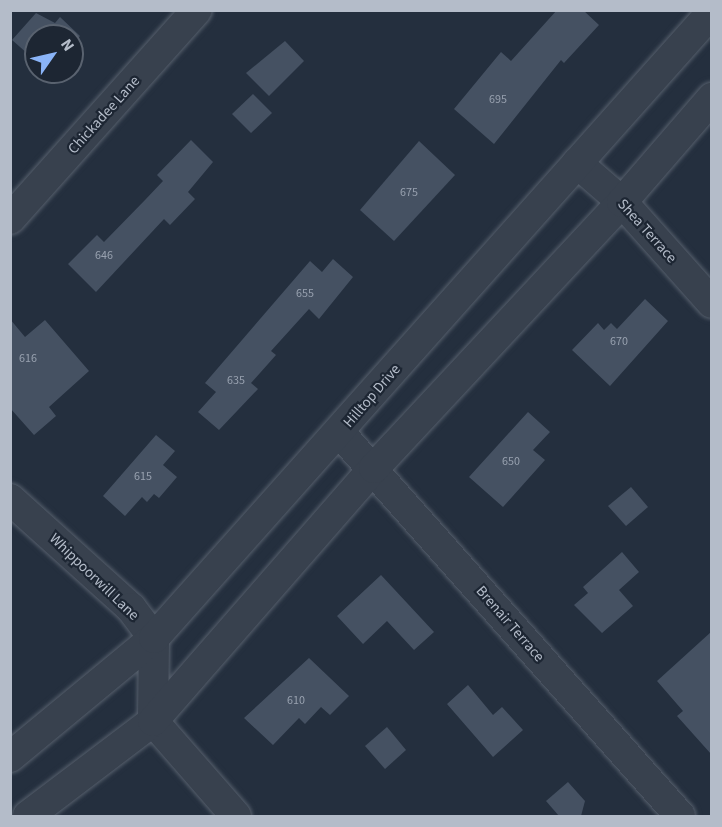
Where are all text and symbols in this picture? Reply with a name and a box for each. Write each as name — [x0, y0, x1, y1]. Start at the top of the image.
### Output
north arrow — [24, 24, 84, 84]
text: N — [55, 34, 79, 56]
street label: Chickadee Lane — [64, 72, 144, 158]
house number: 695 — [489, 93, 507, 107]
house number: 675 — [400, 186, 418, 200]
street label: Shea Terrace — [614, 195, 680, 267]
house number: 646 — [95, 249, 113, 263]
house number: 655 — [296, 287, 314, 301]
house number: 670 — [610, 335, 628, 349]
house number: 616 — [19, 352, 37, 366]
street label: Hilltop Drive — [340, 361, 404, 431]
house number: 635 — [227, 374, 245, 388]
house number: 650 — [502, 455, 520, 469]
house number: 615 — [134, 470, 152, 484]
street label: Whippoorwill Lane — [45, 530, 143, 624]
street label: Brenair Terrace — [472, 582, 548, 666]
house number: 610 — [287, 694, 305, 708]

